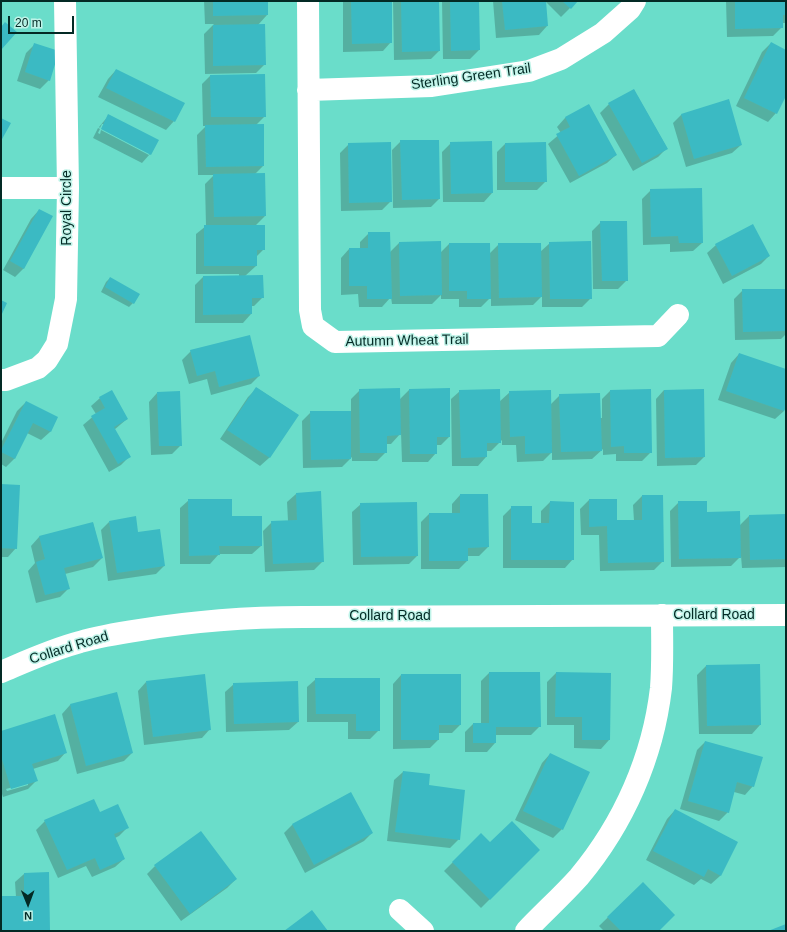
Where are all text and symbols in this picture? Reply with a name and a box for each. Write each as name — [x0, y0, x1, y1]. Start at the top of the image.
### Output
scale bar — [10, 8, 76, 34]
text: 20 m — [15, 16, 42, 30]
street label: Sterling Green Trail — [410, 60, 532, 94]
street label: Royal Circle — [59, 170, 75, 246]
street label: Autumn Wheat Trail — [345, 332, 469, 350]
street label: Collard Road — [673, 607, 755, 623]
street label: Collard Road — [349, 608, 431, 624]
street label: Collard Road — [27, 628, 111, 668]
north arrow — [8, 884, 48, 924]
text: N — [24, 910, 32, 922]

